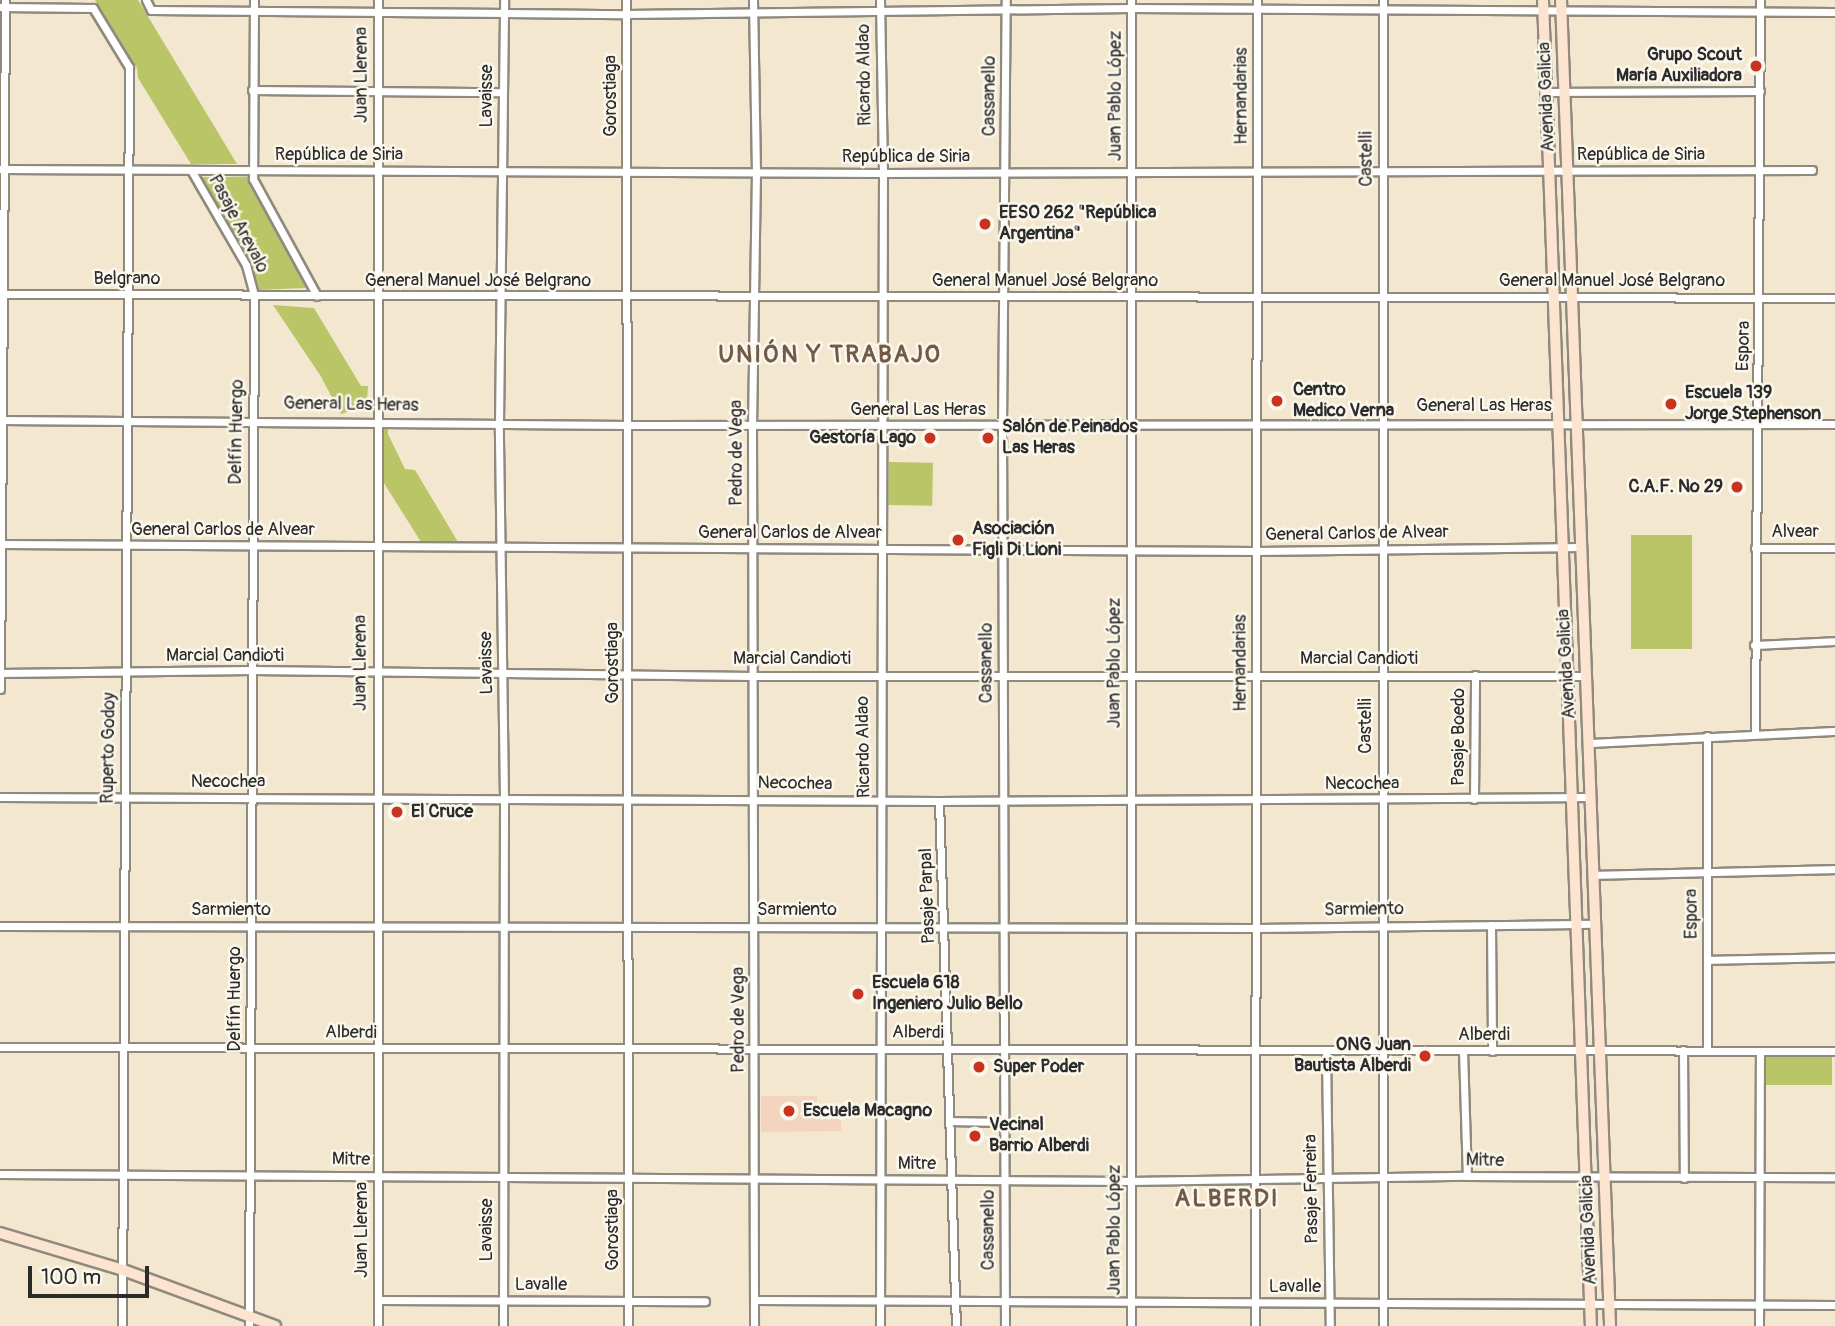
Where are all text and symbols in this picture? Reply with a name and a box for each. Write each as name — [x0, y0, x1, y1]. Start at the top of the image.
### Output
street label: Ricardo Aldao — [853, 24, 877, 126]
street label: Juan Llerena — [351, 27, 373, 123]
street label: Juan Pablo López — [1105, 31, 1127, 161]
street label: Avenida Galicia — [1534, 42, 1560, 152]
place label: Grupo Scout María Auxiliadora — [1616, 45, 1742, 88]
street label: Hernandarias — [1231, 47, 1253, 145]
street label: Gorostiaga — [600, 55, 622, 137]
street label: Cassanello — [979, 56, 1001, 136]
marker: Grupo Scout María Auxiliadora — [1748, 58, 1764, 74]
street label: Lavaisse — [476, 64, 498, 128]
street label: Castelli — [1356, 131, 1378, 187]
street label: República de Siria — [275, 144, 403, 166]
street label: República de Siria — [1577, 144, 1705, 166]
street label: República de Siria — [842, 146, 970, 168]
street label: Pasaje Arevalo — [203, 171, 273, 277]
place label: EESO 262 "República Argentina" — [999, 203, 1156, 246]
marker: EESO 262 "República Argentina" — [977, 216, 993, 232]
street label: Belgrano — [94, 268, 160, 290]
street label: General Manuel José Belgrano — [365, 270, 591, 292]
street label: General Manuel José Belgrano — [932, 270, 1158, 292]
street label: General Manuel José Belgrano — [1499, 270, 1725, 292]
street label: Espora — [1733, 321, 1755, 371]
district label: UNIÓN Y TRABAJO — [720, 341, 940, 369]
street label: Delfín Huergo — [225, 379, 249, 485]
place label: Centro Medico Verna — [1293, 380, 1394, 422]
place label: Escuela 139 Jorge Stephenson — [1685, 383, 1821, 426]
marker: Centro Medico Verna — [1267, 391, 1287, 411]
street label: General Las Heras — [283, 393, 419, 417]
street label: General Las Heras — [1416, 395, 1552, 417]
marker: Escuela 139 Jorge Stephenson — [1663, 396, 1679, 412]
street label: General Las Heras — [850, 399, 986, 421]
street label: Pedro de Vega — [726, 400, 748, 506]
place label: Salón de Peinados Las Heras — [1002, 417, 1137, 460]
place label: Gestoría Lago — [809, 427, 916, 449]
marker: Gestoría Lago — [922, 430, 938, 446]
marker: Salón de Peinados Las Heras — [980, 430, 996, 446]
place label: C.A.F. Nº 29 — [1629, 476, 1723, 498]
marker: C.A.F. Nº 29 — [1729, 479, 1745, 495]
street label: General Carlos de Alvear — [131, 519, 315, 541]
place label: Asociación Figli Di Lioni — [972, 519, 1061, 562]
street label: Alvear — [1771, 521, 1819, 543]
street label: General Carlos de Alvear — [698, 522, 882, 544]
street label: General Carlos de Alvear — [1265, 522, 1449, 546]
marker: Asociación Figli Di Lioni — [950, 532, 966, 548]
street label: Juan Pablo López — [1104, 598, 1126, 728]
street label: Avenida Galicia — [1553, 608, 1581, 720]
street label: Hernandarias — [1230, 614, 1252, 712]
street label: Juan Llerena — [350, 615, 372, 711]
street label: Gorostiaga — [602, 622, 624, 704]
street label: Cassanello — [976, 623, 998, 703]
street label: Lavaisse — [476, 631, 498, 695]
street label: Marcial Candioti — [166, 645, 284, 667]
street label: Marcial Candioti — [733, 648, 851, 670]
street label: Marcial Candioti — [1300, 648, 1418, 670]
street label: Pasaje Boedo — [1448, 688, 1470, 786]
street label: Ruperto Godoy — [97, 692, 121, 804]
street label: Ricardo Aldao — [852, 696, 876, 798]
street label: Castelli — [1355, 698, 1377, 754]
street label: Necochea — [191, 771, 265, 793]
street label: Necochea — [757, 773, 833, 795]
street label: Necochea — [1325, 773, 1399, 795]
place label: El Cruce — [411, 801, 473, 823]
marker: El Cruce — [389, 804, 405, 820]
street label: Pasaje Parpal — [916, 848, 940, 944]
street label: Espora — [1681, 889, 1703, 939]
street label: Sarmiento — [191, 899, 271, 921]
street label: Sarmiento — [757, 899, 837, 921]
street label: Sarmiento — [1324, 899, 1404, 921]
street label: Delfín Huergo — [224, 946, 246, 1052]
street label: Pedro de Vega — [728, 967, 750, 1073]
place label: Escuela 618 Ingeniero Julio Bello — [872, 973, 1023, 1016]
marker: Escuela 618 Ingeniero Julio Bello — [850, 986, 866, 1002]
street label: Alberdi — [325, 1022, 377, 1044]
street label: Alberdi — [892, 1022, 944, 1044]
street label: Alberdi — [1458, 1024, 1510, 1046]
place label: ONG Juan Bautista Alberdi — [1294, 1035, 1411, 1078]
marker: ONG Juan Bautista Alberdi — [1417, 1048, 1433, 1064]
place label: Super Poder — [993, 1056, 1084, 1078]
marker: Super Poder — [971, 1059, 987, 1075]
place label: Escuela Macagno — [803, 1100, 932, 1122]
marker: Escuela Macagno — [781, 1103, 797, 1119]
place label: Vecinal Barrio Alberdi — [989, 1115, 1089, 1158]
marker: Vecinal Barrio Alberdi — [967, 1128, 983, 1144]
street label: Pasaje Ferreira — [1300, 1134, 1324, 1244]
street label: Mitre — [332, 1149, 370, 1171]
street label: Mitre — [1466, 1150, 1504, 1172]
street label: Mitre — [898, 1153, 936, 1175]
street label: Juan Pablo López — [1104, 1165, 1126, 1295]
street label: Avenida Galicia — [1576, 1175, 1602, 1285]
street label: Juan Llerena — [351, 1182, 373, 1278]
district label: ALBERDI — [1175, 1185, 1279, 1213]
street label: Gorostiaga — [602, 1189, 624, 1271]
street label: Cassanello — [978, 1190, 1000, 1270]
street label: Lavaisse — [476, 1198, 498, 1262]
scale bar — [32, 1252, 152, 1296]
text: 100 m — [41, 1264, 101, 1291]
street label: Lavalle — [515, 1274, 567, 1296]
street label: Lavalle — [1269, 1276, 1321, 1298]

